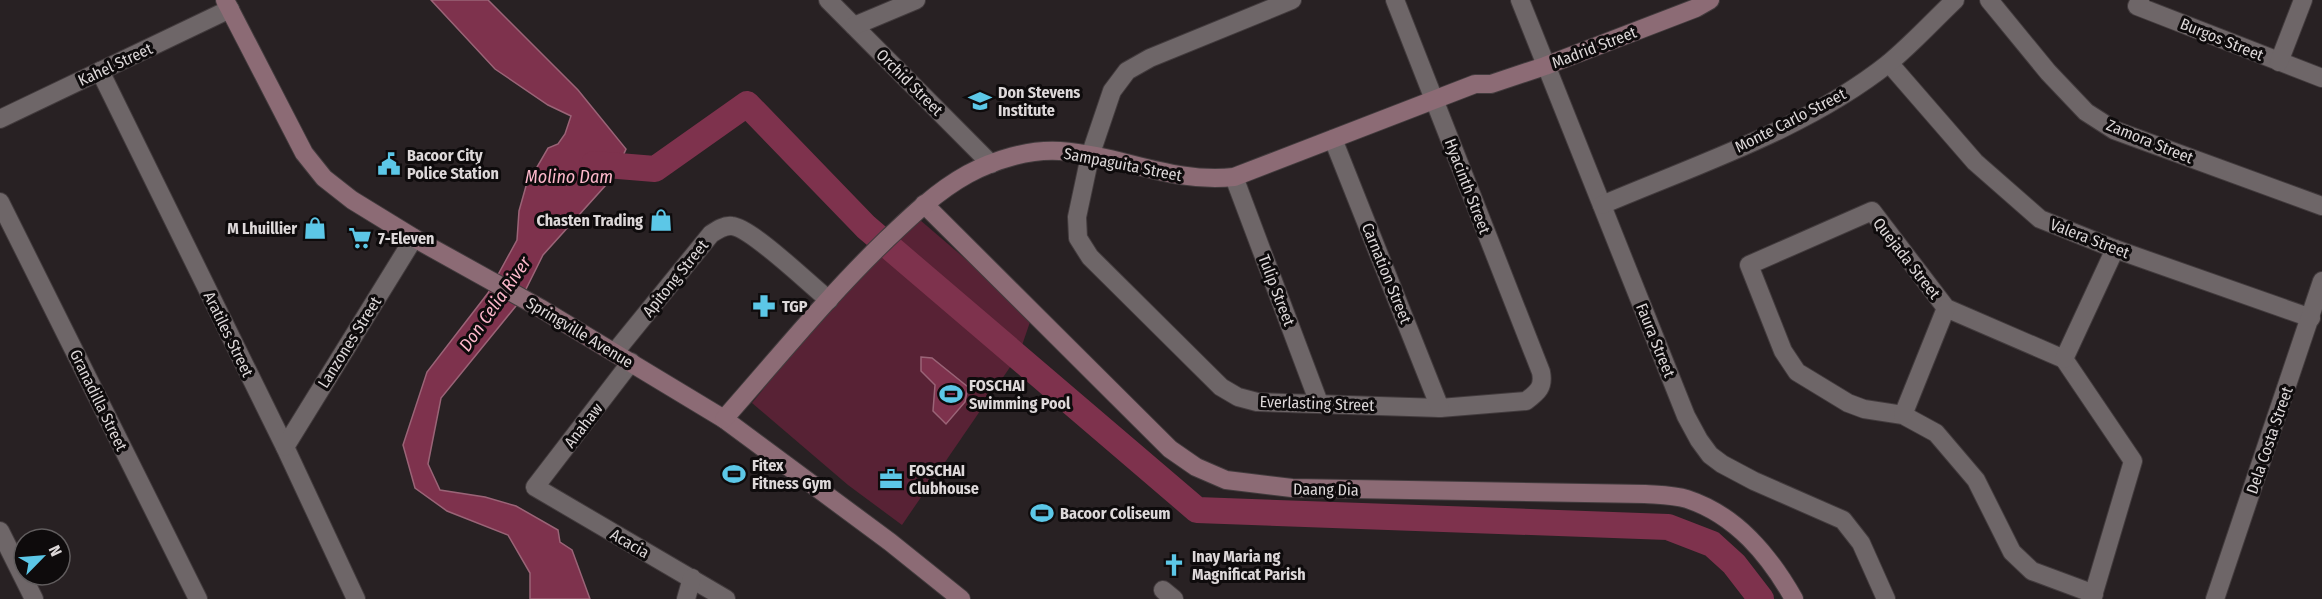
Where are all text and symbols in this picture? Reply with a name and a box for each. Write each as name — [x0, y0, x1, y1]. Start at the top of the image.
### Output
street label: Burgos Street — [2177, 14, 2267, 65]
street label: Madrid Street — [1549, 22, 1640, 72]
street label: Kahel Street — [75, 39, 156, 90]
street label: Orchid Street — [872, 45, 947, 120]
place label: Don Stevens Institute — [998, 83, 1080, 120]
street label: Monte Carlo Street — [1732, 84, 1850, 157]
school or university icon: Don Stevens Institute — [967, 88, 993, 114]
street label: Zamora Street — [2104, 115, 2197, 168]
street label: Hyacinth Street — [1441, 136, 1495, 237]
street label: Sampaguita Street — [1062, 144, 1184, 185]
place label: Bacoor City Police Station — [407, 146, 499, 183]
public building icon: Bacoor City Police Station — [376, 151, 402, 177]
water label: Molino Dam — [525, 166, 613, 188]
shop icon: Chasten Trading — [648, 207, 674, 233]
place label: Chasten Trading — [536, 211, 643, 230]
street label: Quejada Street — [1869, 214, 1945, 303]
shop icon: M Lhuillier — [302, 215, 328, 241]
street label: Valera Street — [2048, 215, 2133, 263]
place label: M Lhuillier — [227, 219, 297, 238]
street label: Carnation Street — [1358, 220, 1416, 327]
supermarket icon: 7-Eleven — [347, 225, 373, 251]
place label: 7-Eleven — [378, 229, 434, 248]
street label: Apitong Street — [639, 235, 713, 321]
water label: Don Celia River — [454, 252, 536, 356]
street label: Tulip Street — [1254, 252, 1299, 329]
street label: Aratiles Street — [200, 288, 258, 381]
street label: Lanzones Street — [314, 292, 385, 391]
street label: Springville Avenue — [523, 293, 637, 372]
pharmacy icon: TGP — [751, 293, 777, 319]
place label: TGP — [782, 297, 808, 316]
street label: Faura Street — [1632, 300, 1679, 381]
street label: Granadilla Street — [66, 346, 132, 455]
place label: FOSCHAI Swimming Pool — [969, 376, 1071, 413]
sports icon: FOSCHAI Swimming Pool — [938, 381, 964, 407]
street label: Dela Costa Street — [2242, 383, 2297, 496]
street label: Everlasting Street — [1259, 392, 1375, 415]
street label: Anahaw — [560, 399, 607, 451]
place label: Fitex Fitness Gym — [752, 456, 831, 493]
sports icon: Fitex Fitness Gym — [721, 461, 747, 487]
place label: FOSCHAI Clubhouse — [909, 461, 979, 498]
office icon: FOSCHAI Clubhouse — [878, 466, 904, 492]
street label: Daang Dia — [1293, 479, 1359, 500]
sports icon: Bacoor Coliseum — [1029, 500, 1055, 526]
place label: Bacoor Coliseum — [1060, 504, 1171, 523]
street label: Acacia — [607, 525, 653, 562]
north arrow — [12, 527, 72, 587]
text: N — [45, 543, 66, 559]
place label: Inay Maria ng Magnificat Parish — [1192, 547, 1306, 584]
church icon: Inay Maria ng Magnificat Parish — [1161, 552, 1187, 578]

